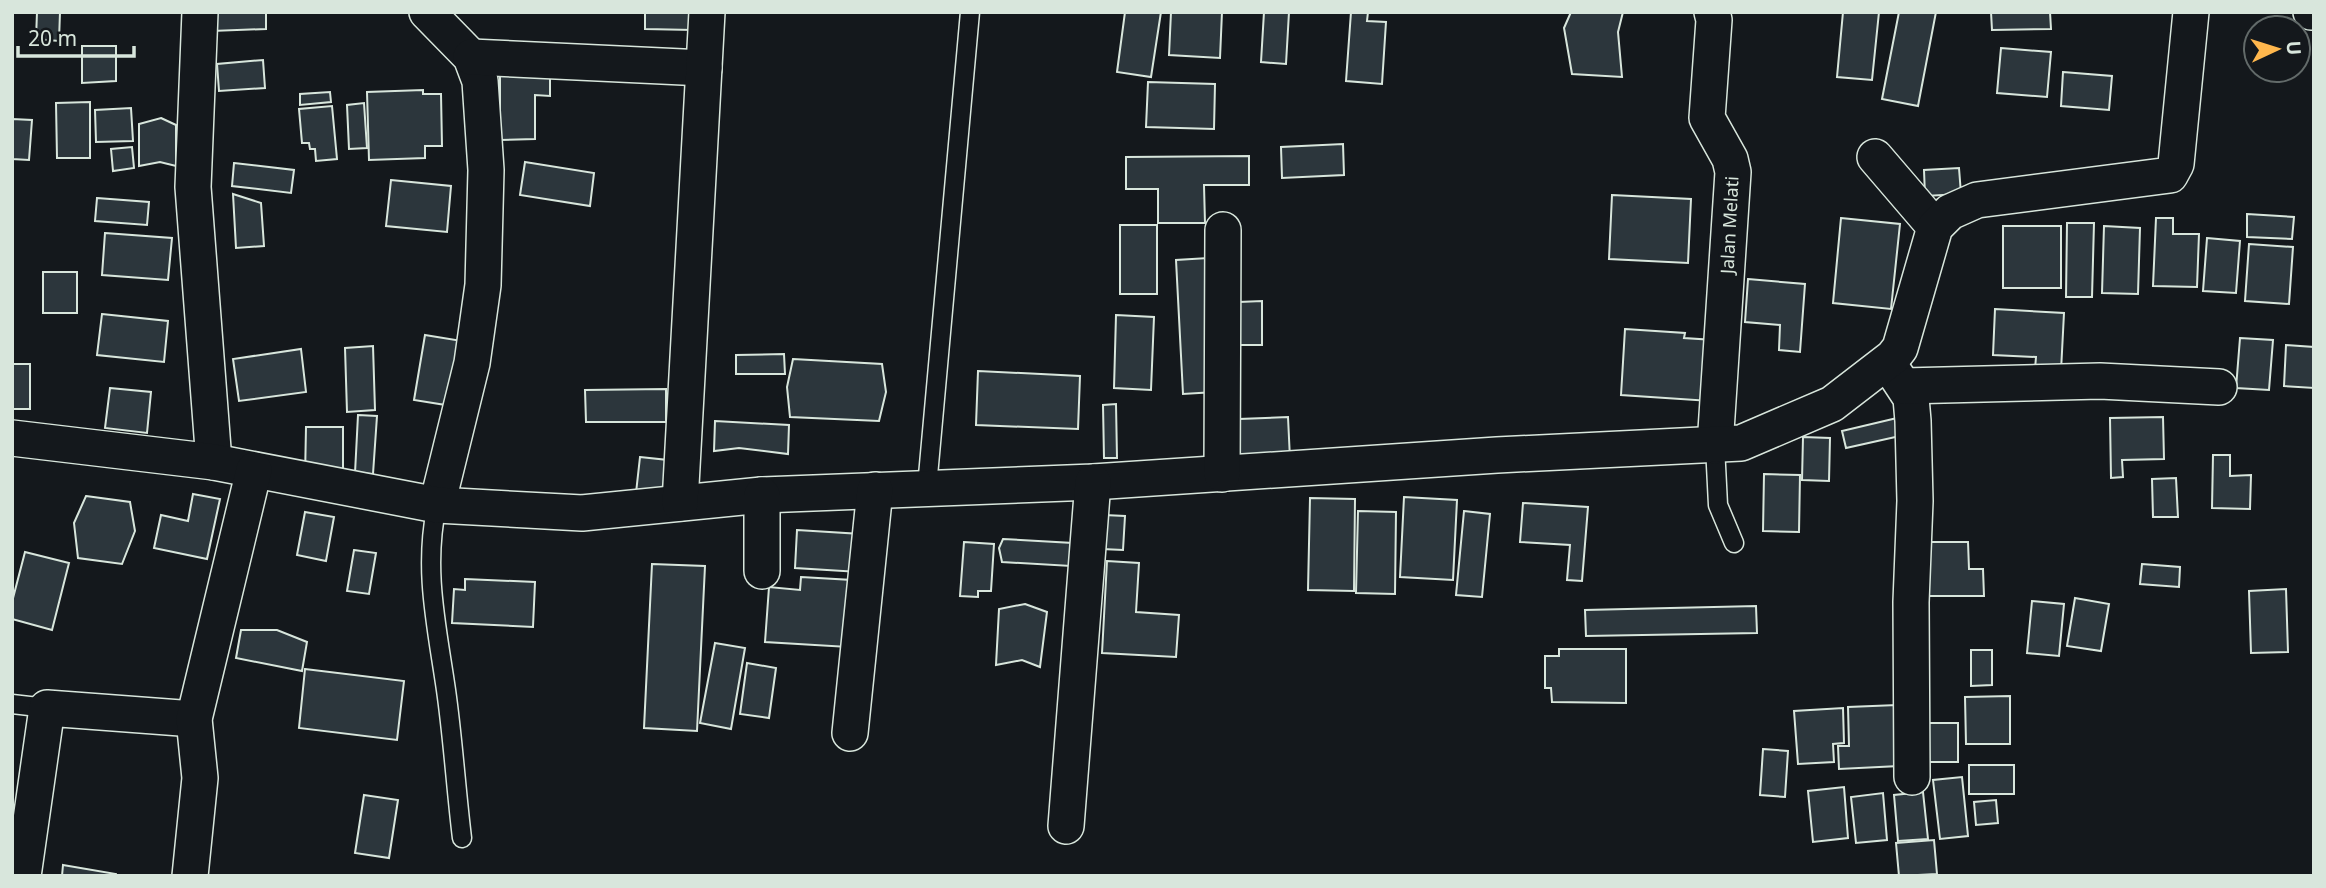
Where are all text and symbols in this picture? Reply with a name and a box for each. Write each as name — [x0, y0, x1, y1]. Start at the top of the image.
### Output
scale bar — [18, 14, 133, 58]
north arrow — [2242, 14, 2312, 84]
text: 20 m — [28, 24, 77, 52]
text: U — [2280, 40, 2307, 56]
street label: Jalan Melati — [1714, 175, 1744, 277]

